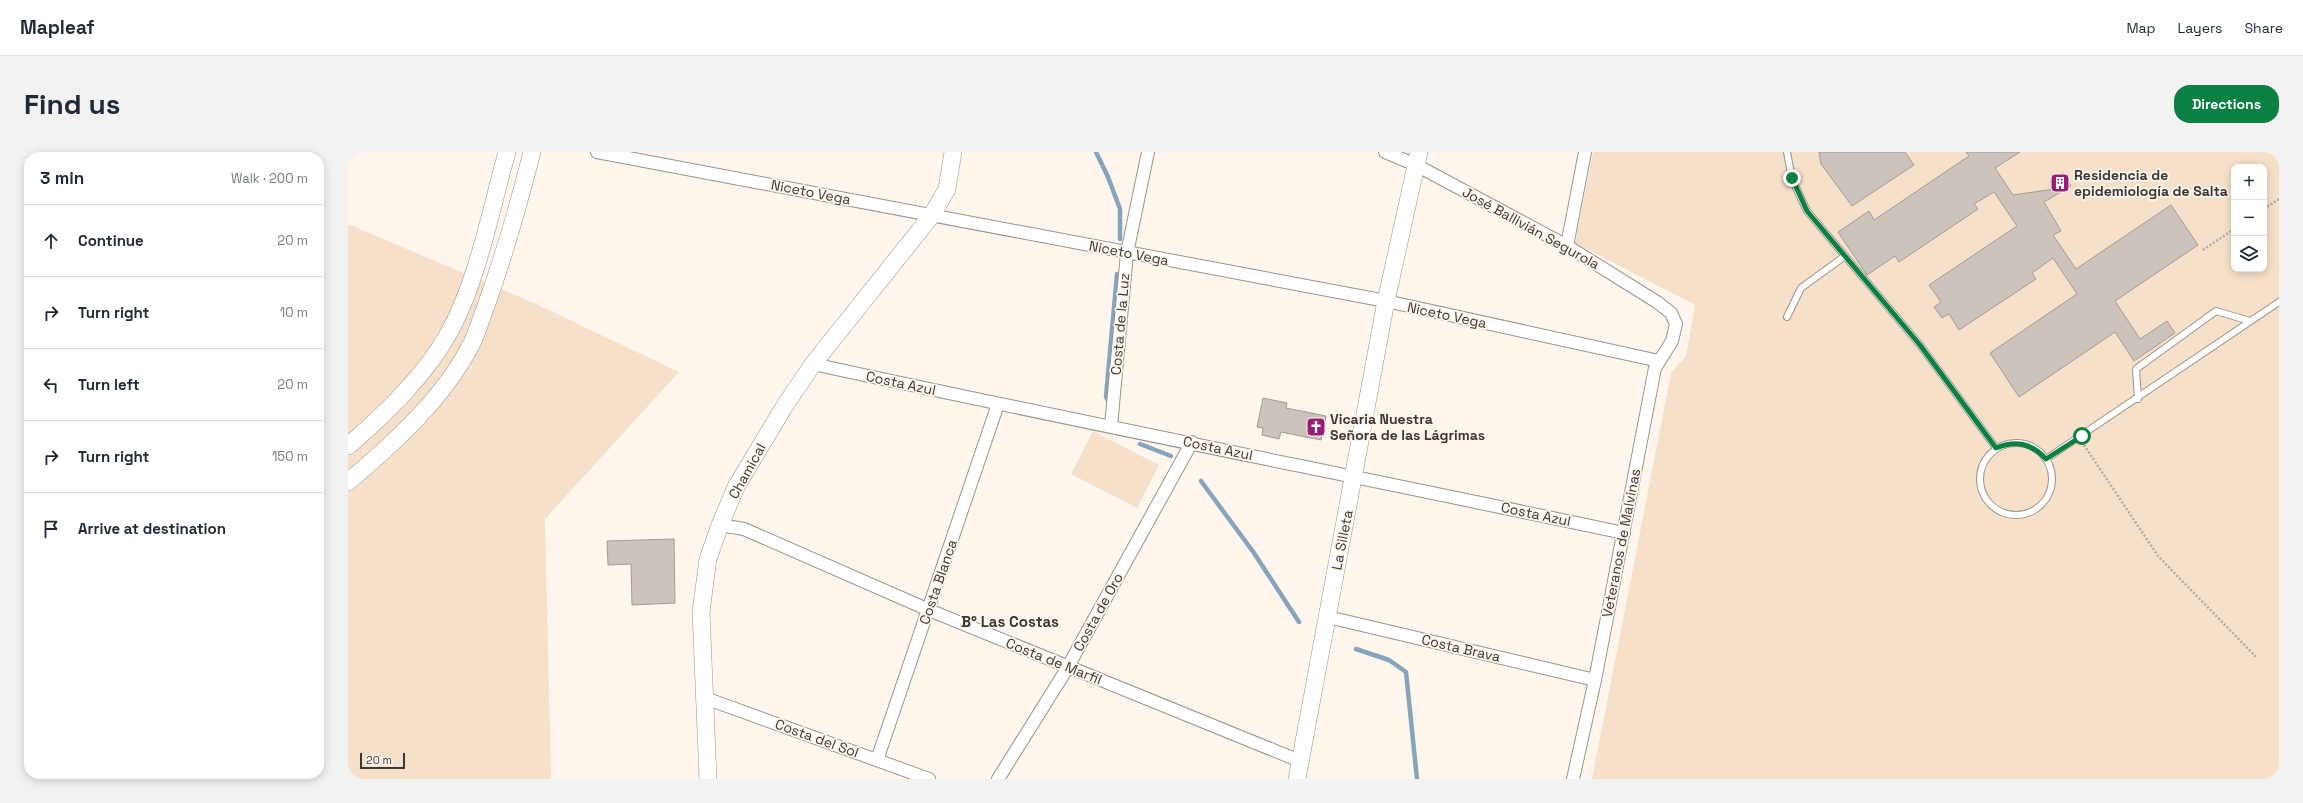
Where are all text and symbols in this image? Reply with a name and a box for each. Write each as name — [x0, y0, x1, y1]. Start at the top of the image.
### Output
text: Mapleaf — [20, 15, 94, 40]
text: Map — [2126, 19, 2156, 37]
text: Layers — [2178, 19, 2222, 37]
text: Share — [2244, 19, 2283, 37]
button: Directions — [2174, 85, 2279, 123]
text: Find us — [24, 86, 121, 122]
map controls — [2231, 164, 2267, 272]
button: + — [2231, 164, 2267, 200]
place label: Residencia de epidemiología de Salta — [2074, 166, 2228, 200]
text: 3 min — [40, 167, 84, 189]
route end — [1783, 169, 1801, 187]
text: Walk · 200 m — [231, 170, 308, 187]
building icon: Residencia de epidemiología de Salta — [2049, 172, 2071, 194]
street label: Niceto Vega — [770, 175, 852, 209]
street label: José Ballivián Segurola — [1459, 183, 1603, 273]
button: − — [2231, 200, 2267, 236]
icon: ahead — [40, 230, 62, 252]
text: Continue — [78, 231, 144, 250]
text: 20 m — [277, 232, 308, 249]
street label: Niceto Vega — [1088, 236, 1170, 270]
button: layers — [2231, 236, 2267, 272]
street label: Costa de la Luz — [1107, 272, 1133, 376]
street label: Niceto Vega — [1406, 298, 1488, 332]
icon: right — [40, 302, 62, 324]
text: Turn right — [78, 303, 149, 322]
text: 10 m — [280, 304, 308, 321]
street label: Costa Azul — [864, 367, 938, 399]
icon: left — [40, 374, 62, 396]
text: Turn left — [78, 375, 140, 394]
text: 20 m — [277, 376, 308, 393]
place label: Vicaria Nuestra Señora de las Lágrimas — [1330, 410, 1485, 444]
church icon: Vicaria Nuestra Señora de las Lágrimas — [1305, 416, 1327, 438]
route start — [2073, 427, 2091, 445]
street label: Costa Azul — [1181, 432, 1255, 464]
street label: Chamical — [724, 440, 770, 502]
icon: right — [40, 446, 62, 468]
text: Turn right — [78, 447, 149, 466]
text: 150 m — [272, 448, 308, 465]
street label: Veteranos de Malvinas — [1598, 467, 1644, 619]
street label: Costa Azul — [1499, 498, 1573, 530]
street label: La Silleta — [1327, 509, 1357, 571]
icon: arrive — [40, 518, 62, 540]
text: Arrive at destination — [78, 519, 226, 538]
street label: Costa Blanca — [915, 537, 961, 627]
street label: Costa de Oro — [1069, 570, 1127, 654]
district label: B° Las Costas — [961, 612, 1059, 631]
street label: Costa Brava — [1420, 630, 1502, 666]
street label: Costa de Marfil — [1003, 634, 1105, 688]
street label: Costa del Sol — [773, 715, 861, 761]
scale bar — [360, 751, 405, 770]
text: 20 m — [366, 753, 392, 767]

